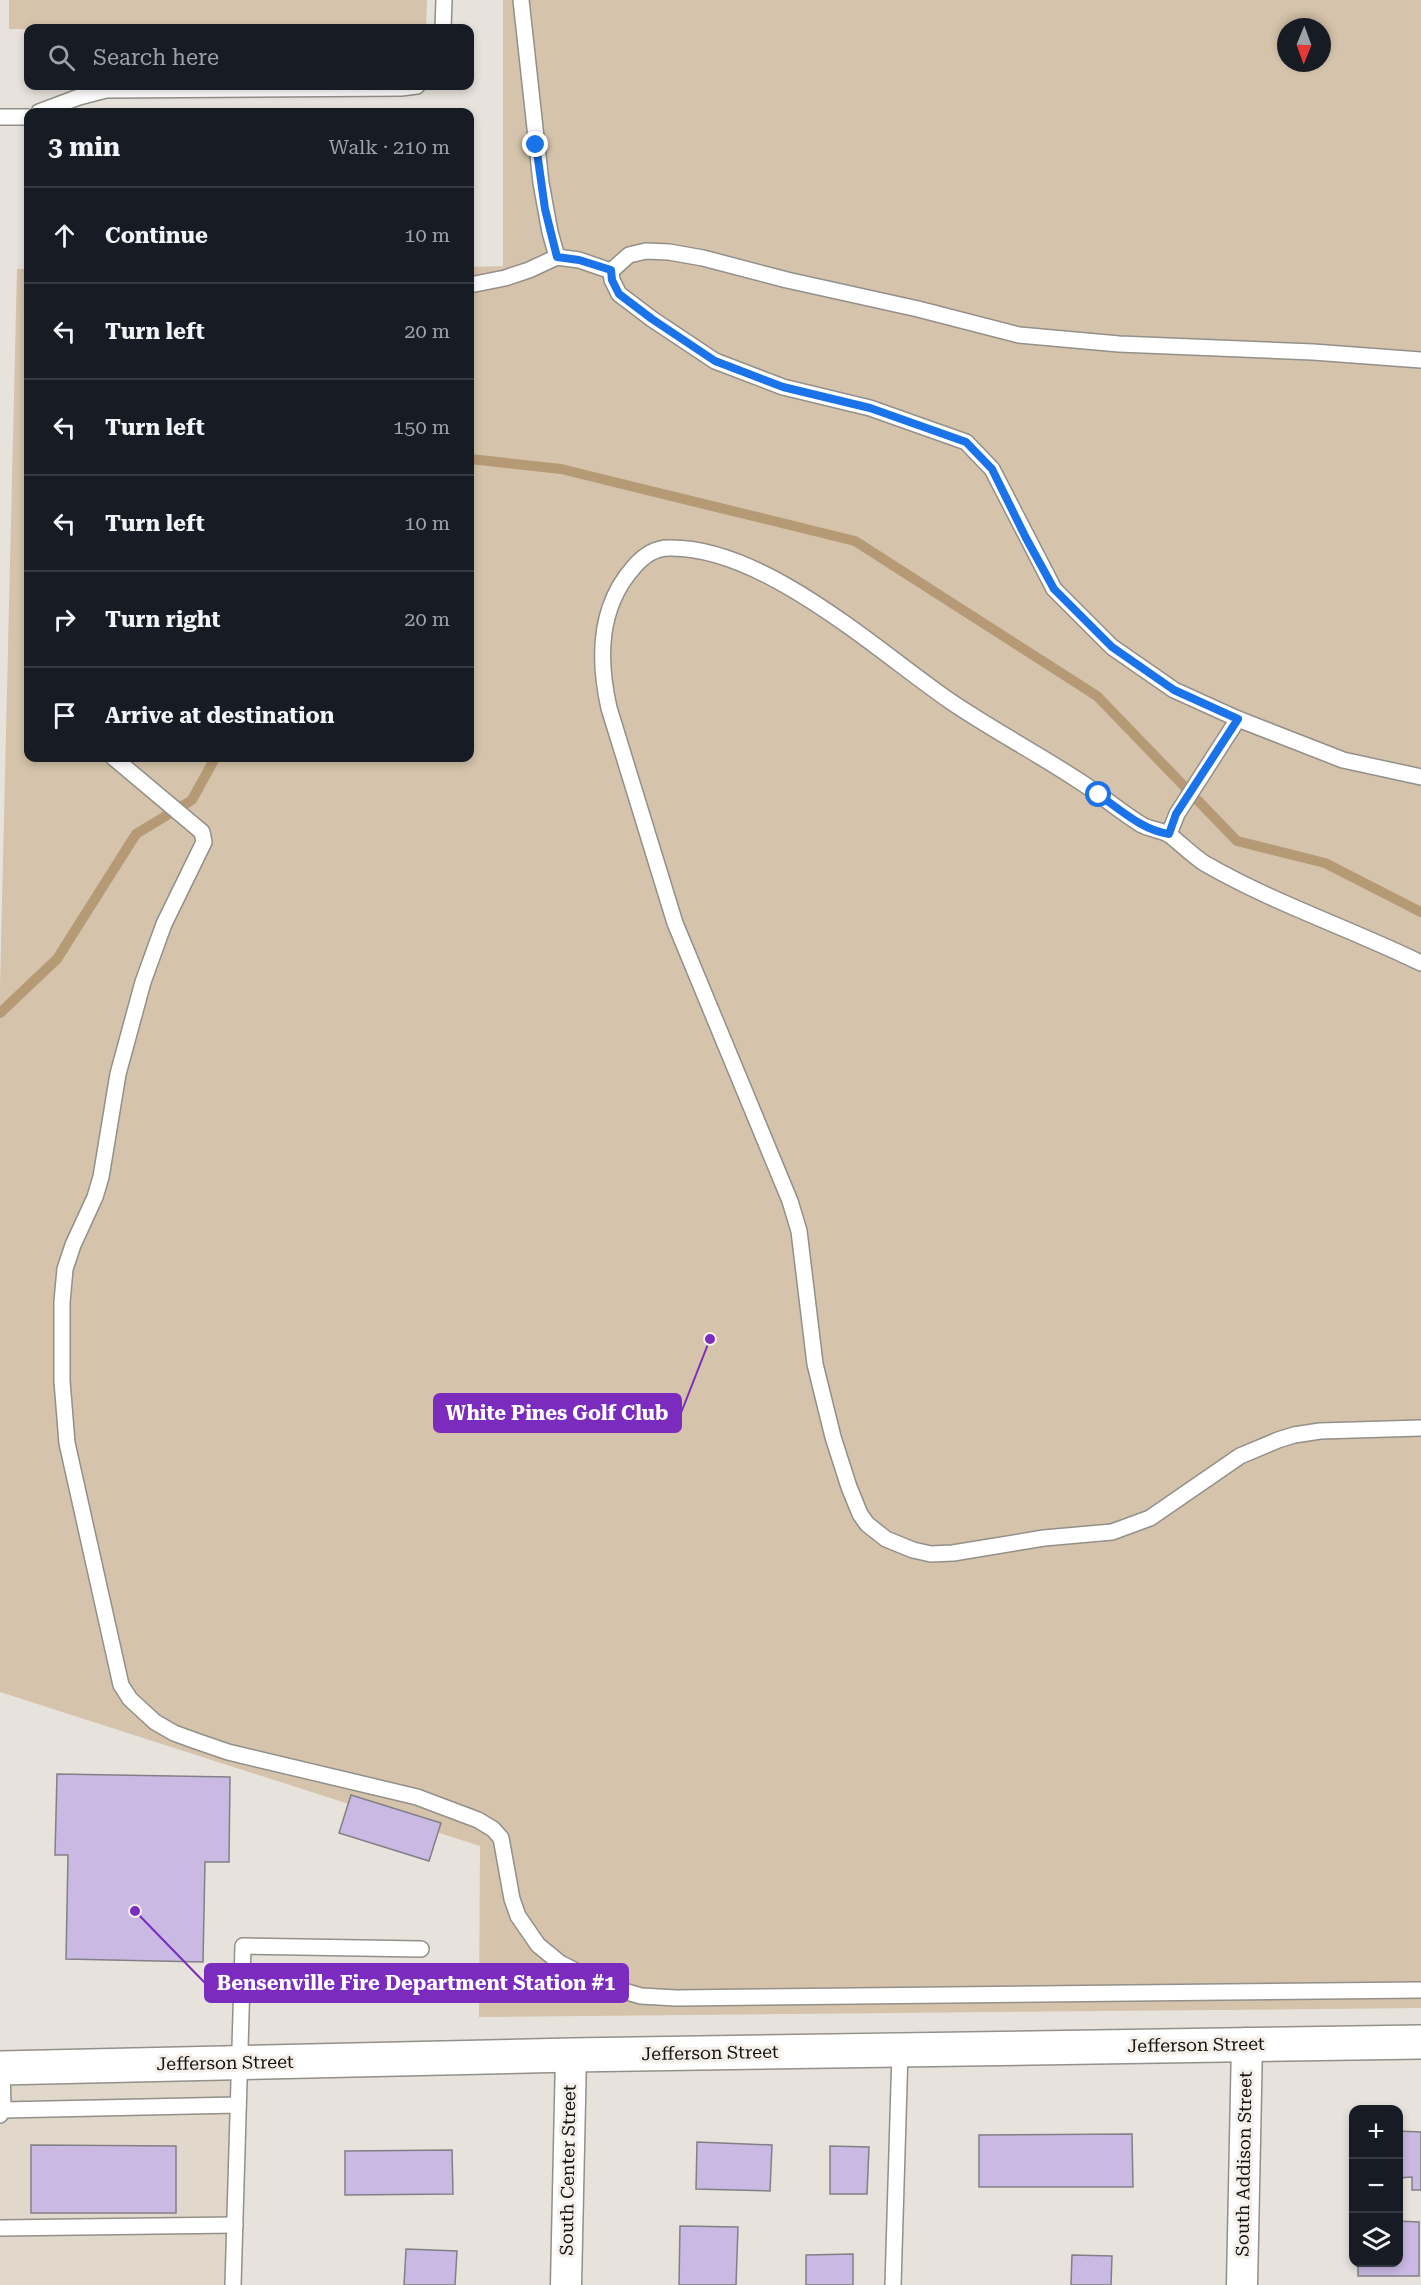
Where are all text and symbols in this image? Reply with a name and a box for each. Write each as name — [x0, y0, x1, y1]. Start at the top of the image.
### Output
north arrow — [1277, 18, 1331, 72]
search box — [24, 24, 474, 90]
icon: search — [45, 41, 78, 74]
text: Search here — [93, 45, 219, 70]
route end — [522, 131, 548, 157]
text: 3 min — [48, 132, 120, 162]
text: Walk · 210 m — [329, 135, 450, 159]
icon: ahead — [48, 219, 81, 252]
text: Continue — [105, 223, 208, 248]
text: 10 m — [404, 223, 450, 247]
icon: left — [48, 315, 81, 348]
text: Turn left — [105, 319, 205, 344]
text: 20 m — [404, 319, 450, 343]
icon: left — [48, 411, 81, 444]
text: Turn left — [105, 415, 205, 440]
text: 150 m — [393, 415, 450, 439]
icon: left — [48, 507, 81, 540]
text: Turn left — [105, 511, 205, 536]
text: 10 m — [404, 511, 450, 535]
icon: right — [48, 603, 81, 636]
text: Turn right — [105, 607, 220, 632]
text: 20 m — [404, 607, 450, 631]
icon: arrive — [48, 699, 81, 732]
text: Arrive at destination — [105, 703, 334, 728]
route start — [1085, 781, 1111, 807]
callout: White Pines Golf Club — [434, 1394, 681, 1432]
text: White Pines Golf Club — [446, 1401, 668, 1425]
callout: Bensenville Fire Department Station #1 — [205, 1964, 628, 2002]
text: Bensenville Fire Department Station #1 — [217, 1971, 615, 1995]
street label: Jefferson Street — [1127, 2033, 1265, 2056]
street label: Jefferson Street — [641, 2041, 779, 2064]
street label: Jefferson Street — [156, 2051, 294, 2074]
street label: South Addison Street — [1231, 2071, 1256, 2257]
street label: South Center Street — [556, 2084, 579, 2256]
map controls — [1349, 2105, 1403, 2267]
button: + — [1349, 2105, 1403, 2159]
button: − — [1349, 2159, 1403, 2213]
button: layers — [1349, 2213, 1403, 2267]

